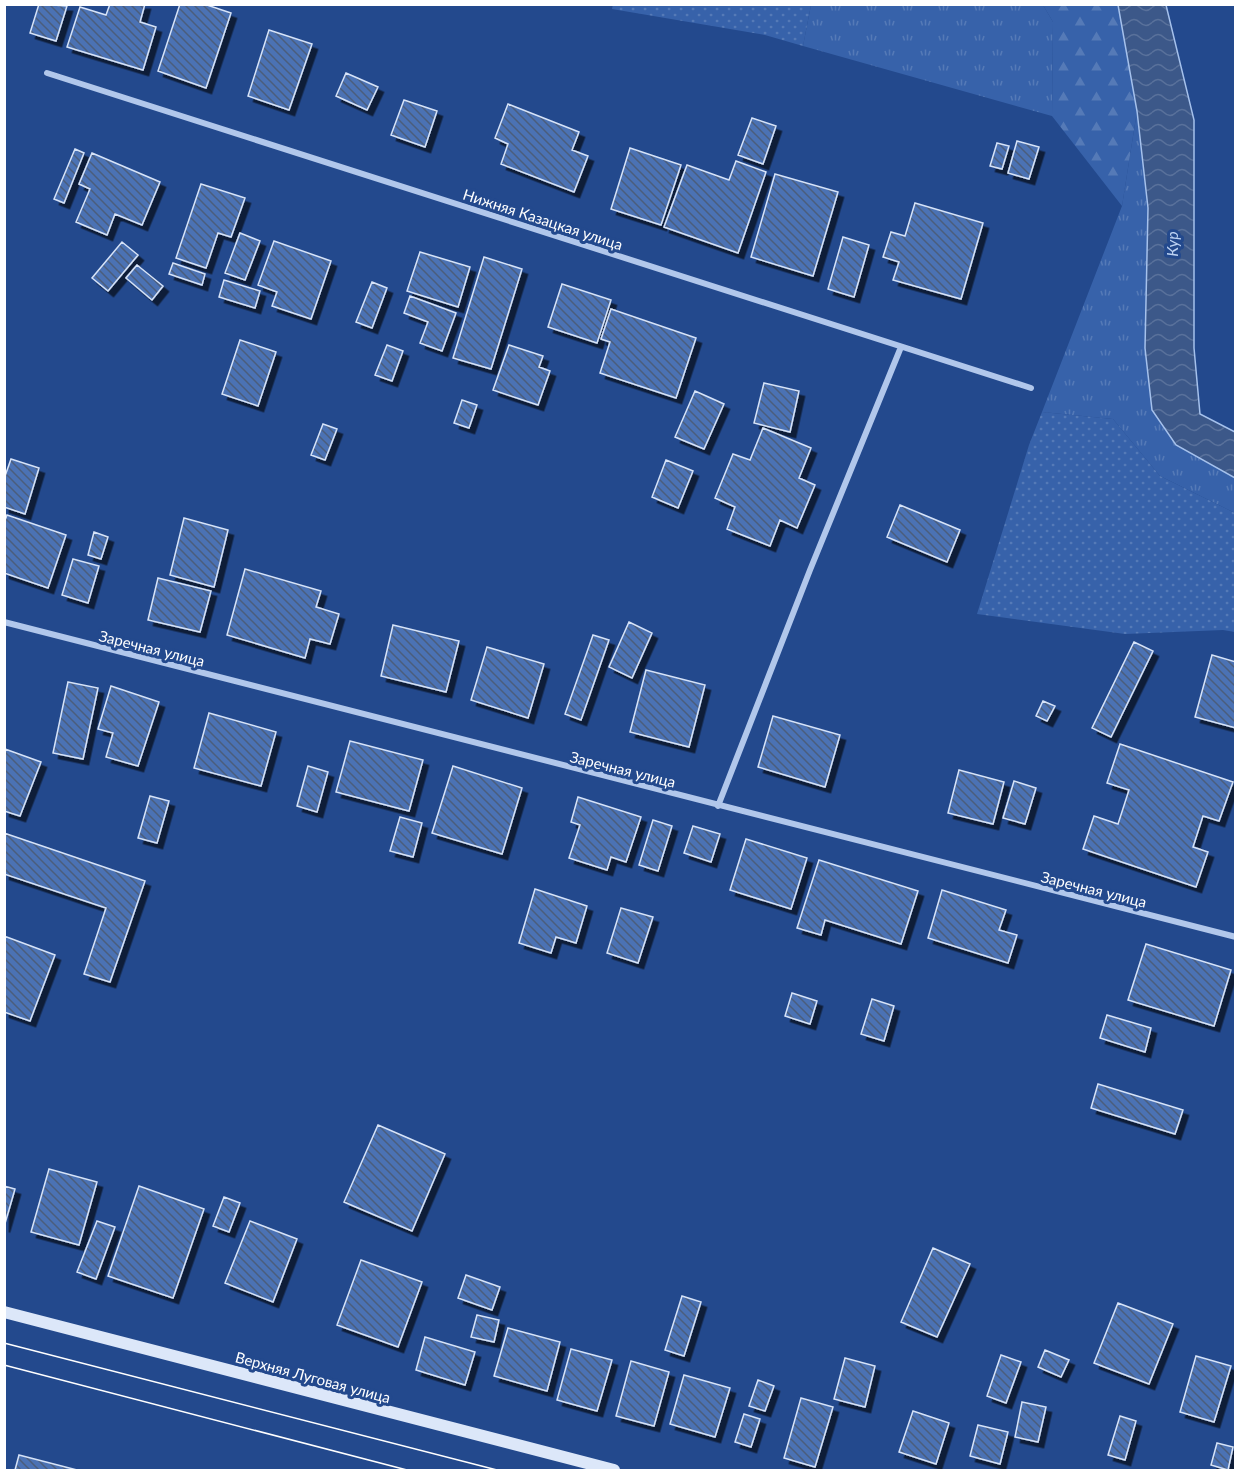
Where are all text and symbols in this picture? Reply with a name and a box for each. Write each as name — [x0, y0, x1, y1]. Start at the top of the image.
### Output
street label: Нижняя Казацкая улица — [461, 185, 625, 253]
water label: Кур — [1162, 231, 1181, 257]
street label: Заречная улица — [97, 626, 207, 670]
street label: Заречная улица — [568, 747, 678, 791]
street label: Заречная улица — [1039, 867, 1149, 911]
street label: Верхняя Луговая улица — [233, 1348, 393, 1406]

